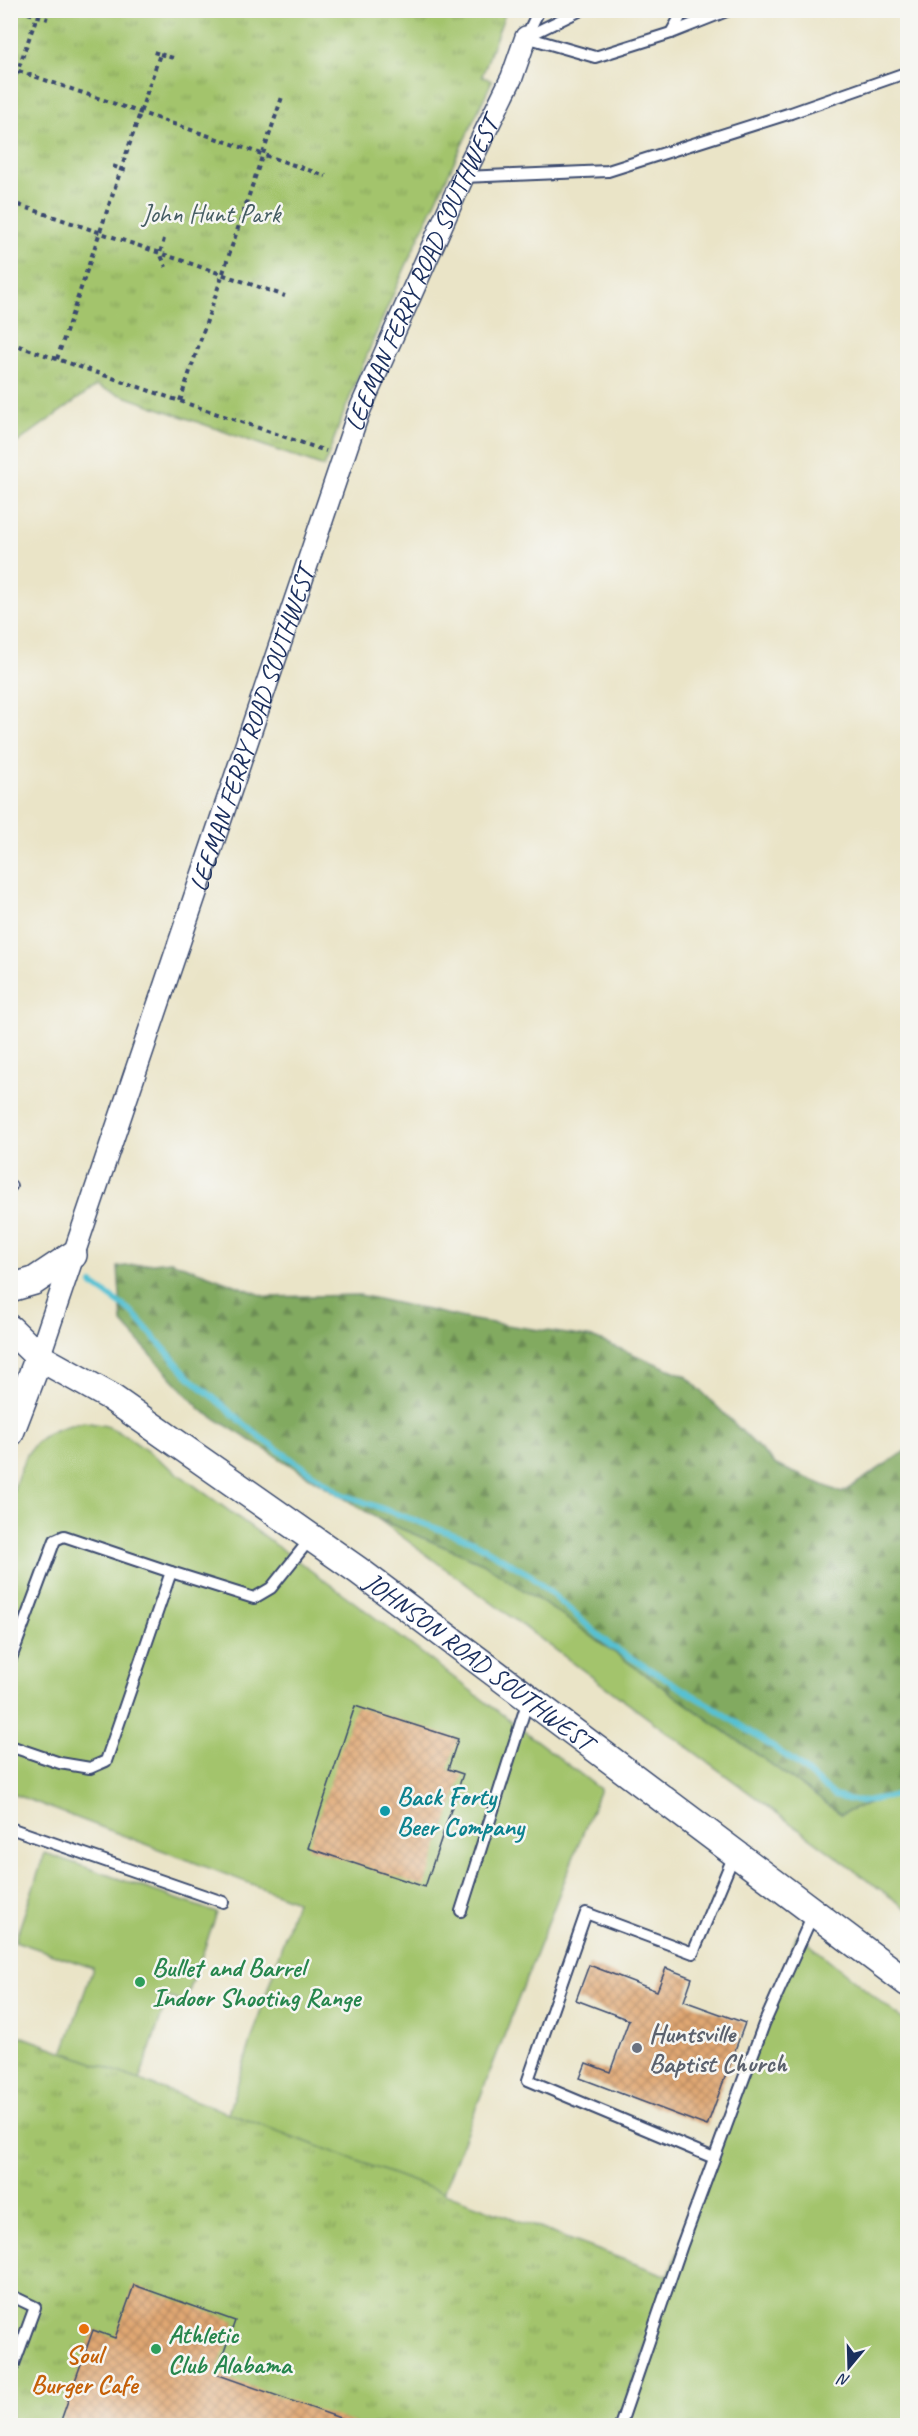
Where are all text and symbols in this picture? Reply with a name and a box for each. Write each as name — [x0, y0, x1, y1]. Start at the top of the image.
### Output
street label: LEEMAN FERRY ROAD SOUTHWEST — [337, 106, 510, 435]
park label: John Hunt Park — [140, 197, 283, 230]
street label: LEEMAN FERRY ROAD SOUTHWEST — [182, 556, 324, 896]
street label: JOHNSON ROAD SOUTHWEST — [356, 1564, 604, 1761]
place label: Back Forty Beer Company — [397, 1780, 526, 1843]
marker: Back Forty Beer Company — [378, 1804, 392, 1818]
place label: Bullet and Barrel Indoor Shooting Range — [152, 1951, 362, 2014]
marker: Bullet and Barrel Indoor Shooting Range — [133, 1975, 147, 1989]
place label: Huntsville Baptist Church — [649, 2017, 788, 2080]
marker: Huntsville Baptist Church — [630, 2041, 644, 2055]
place label: Athletic Club Alabama — [168, 2318, 294, 2381]
marker: Soul Burger Cafe — [77, 2322, 91, 2336]
north arrow — [819, 2337, 879, 2397]
place label: Soul Burger Cafe — [31, 2338, 139, 2401]
marker: Athletic Club Alabama — [149, 2342, 163, 2356]
text: N — [834, 2368, 852, 2391]

